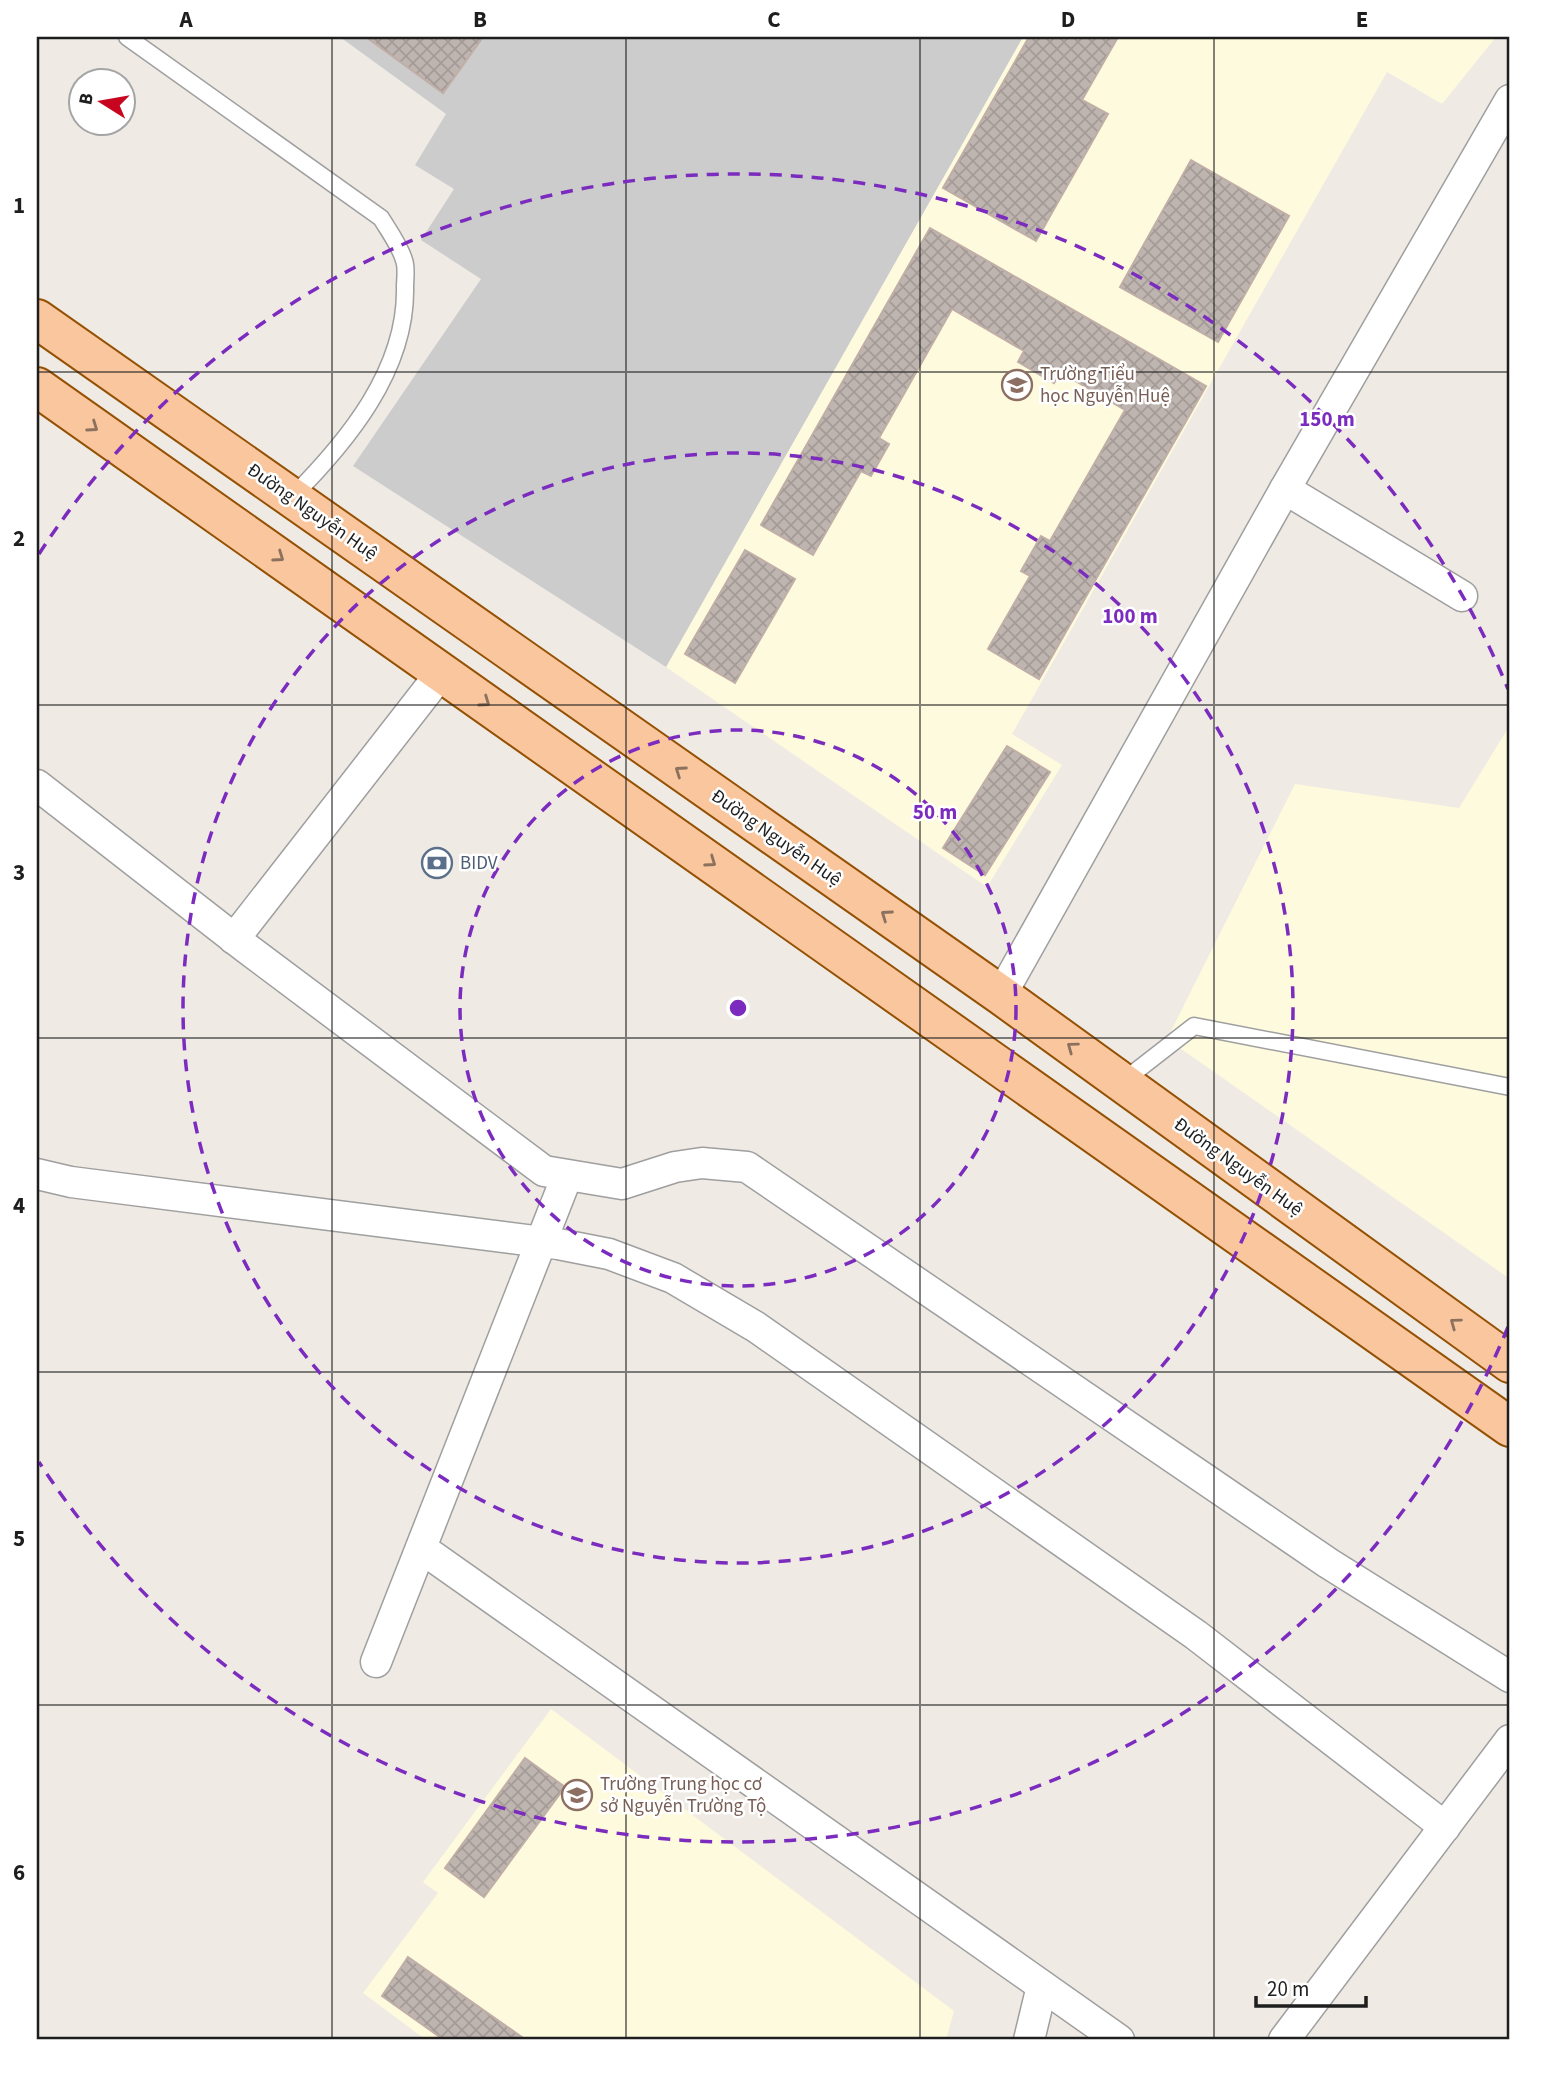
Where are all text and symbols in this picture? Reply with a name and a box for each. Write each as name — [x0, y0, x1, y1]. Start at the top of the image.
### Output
text: A — [178, 3, 193, 36]
text: B — [473, 3, 487, 36]
text: C — [767, 3, 781, 36]
text: D — [1061, 3, 1075, 36]
text: E — [1356, 3, 1368, 36]
north arrow — [66, 66, 136, 136]
text: B — [72, 91, 101, 107]
text: 1 — [13, 189, 25, 222]
place label: Trường Tiểu học Nguyễn Huệ — [1040, 361, 1170, 410]
school or university icon: Trường Tiểu học Nguyễn Huệ — [1000, 368, 1034, 402]
text: 150 m — [1299, 404, 1355, 434]
one-way arrow — [85, 419, 98, 431]
street label: Đường Nguyễn Huệ — [241, 457, 383, 567]
text: 2 — [13, 522, 25, 555]
one-way arrow — [271, 549, 284, 561]
text: 100 m — [1102, 601, 1158, 631]
one-way arrow — [477, 694, 490, 706]
one-way arrow — [675, 767, 688, 779]
street label: Đường Nguyễn Huệ — [705, 783, 847, 893]
text: 50 m — [913, 797, 957, 827]
bank icon: BIDV — [420, 846, 454, 880]
place label: BIDV — [460, 850, 498, 877]
one-way arrow — [703, 854, 716, 866]
text: 3 — [13, 856, 25, 889]
one-way arrow — [881, 911, 894, 923]
centre of rings — [726, 996, 750, 1020]
one-way arrow — [1067, 1043, 1079, 1055]
street label: Đường Nguyễn Huệ — [1168, 1111, 1308, 1223]
text: 4 — [13, 1189, 25, 1222]
one-way arrow — [1450, 1319, 1463, 1332]
text: 5 — [13, 1522, 25, 1555]
place label: Trường Trung học cơ sở Nguyễn Trường Tộ — [600, 1771, 766, 1820]
school or university icon: Trường Trung học cơ sở Nguyễn Trường Tộ — [560, 1778, 594, 1812]
text: 6 — [13, 1856, 25, 1889]
scale bar — [1256, 1965, 1367, 2009]
text: 20 m — [1267, 1974, 1309, 2004]

